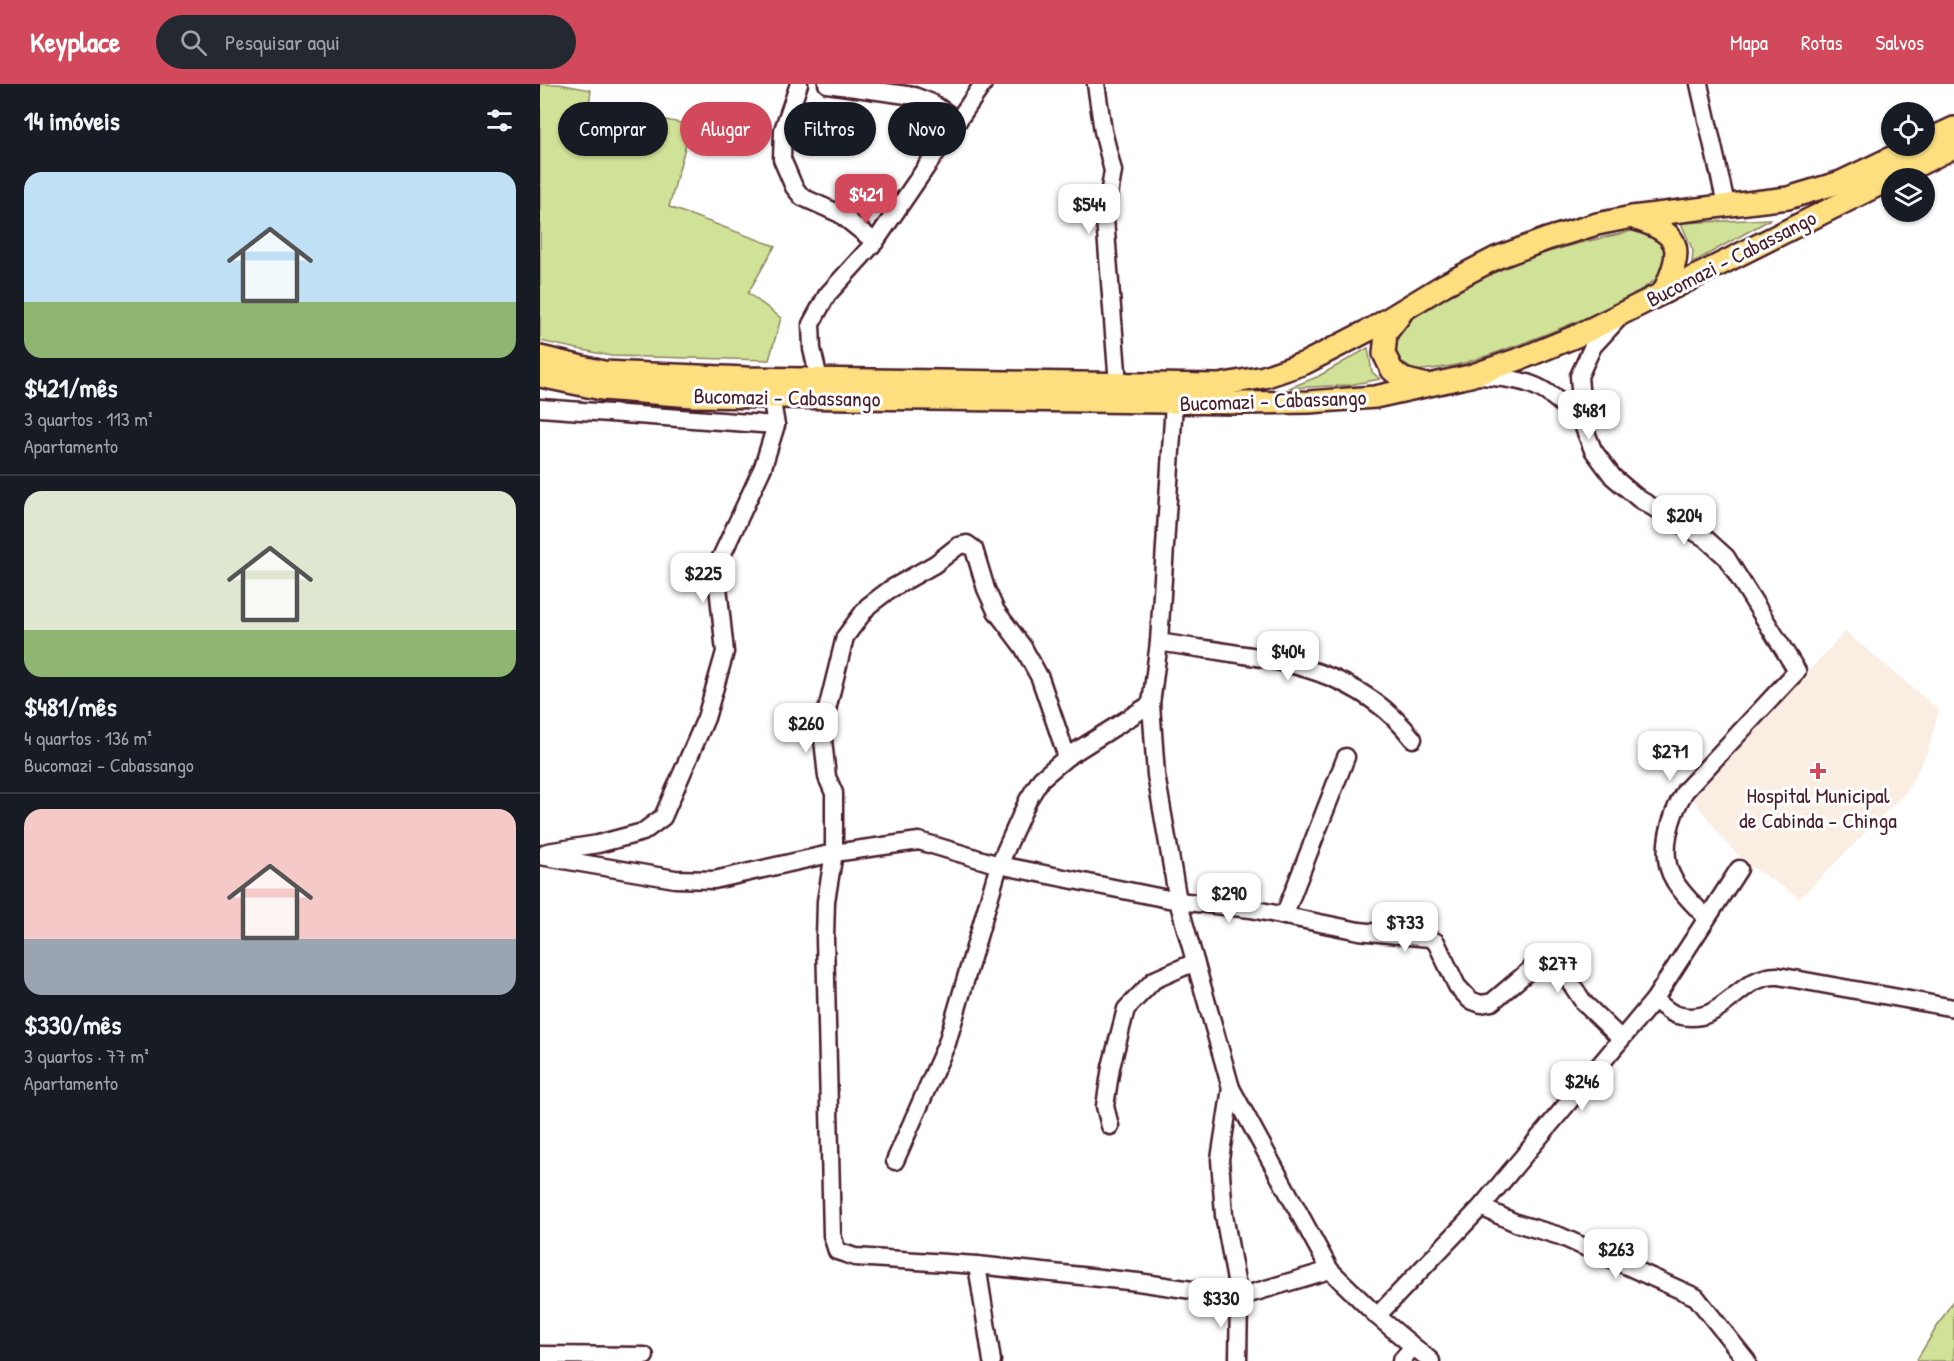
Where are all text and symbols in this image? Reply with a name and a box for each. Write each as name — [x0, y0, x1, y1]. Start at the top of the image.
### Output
search box — [156, 15, 576, 69]
text: Keyplace — [30, 23, 120, 61]
icon: search — [177, 26, 210, 59]
text: Pesquisar aqui — [225, 27, 340, 57]
text: Mapa — [1730, 28, 1768, 57]
text: Rotas — [1801, 28, 1843, 57]
text: Salvos — [1876, 28, 1924, 57]
chip: Comprar — [558, 102, 668, 156]
chip: Alugar — [680, 102, 772, 156]
chip: Filtros — [784, 102, 876, 156]
chip: Novo — [888, 102, 966, 156]
map controls — [1881, 102, 1935, 222]
button: locate — [1881, 102, 1935, 156]
text: 14 imóveis — [24, 103, 120, 138]
icon: filters — [483, 104, 516, 137]
button: layers — [1881, 168, 1935, 222]
pin: $421 — [830, 174, 902, 225]
text: $421 — [849, 180, 883, 207]
pin: $544 — [1053, 184, 1125, 235]
text: $544 — [1072, 190, 1106, 217]
street label: Bucomazi - Cabassango — [1641, 202, 1821, 314]
icon: home — [216, 211, 324, 319]
text: $421/mês — [24, 370, 118, 405]
street label: Bucomazi - Cabassango — [693, 380, 881, 414]
street label: Bucomazi - Cabassango — [1179, 382, 1367, 418]
pin: $481 — [1553, 390, 1625, 441]
text: $481 — [1572, 396, 1606, 423]
text: 3 quartos · 113 m² — [24, 405, 152, 432]
text: Apartamento — [24, 432, 118, 459]
pin: $204 — [1648, 495, 1720, 546]
text: $204 — [1666, 501, 1702, 528]
icon: home — [216, 530, 324, 638]
pin: $225 — [667, 553, 739, 604]
text: $225 — [684, 559, 722, 586]
pin: $404 — [1252, 631, 1324, 682]
text: $404 — [1271, 637, 1305, 664]
text: $481/mês — [24, 689, 117, 724]
pin: $260 — [770, 703, 842, 754]
text: $260 — [788, 709, 824, 736]
text: 4 quartos · 136 m² — [24, 724, 152, 751]
pin: $271 — [1634, 731, 1706, 782]
text: $271 — [1652, 737, 1688, 764]
text: Bucomazi - Cabassango — [24, 751, 194, 778]
marker: Hospital Municipal de Cabinda - Chinga — [1809, 762, 1827, 780]
place label: Hospital Municipal de Cabinda - Chinga — [1739, 780, 1897, 835]
icon: home — [216, 848, 324, 956]
pin: $290 — [1193, 873, 1265, 924]
text: $290 — [1211, 879, 1247, 906]
pin: $733 — [1369, 902, 1441, 953]
text: $733 — [1386, 908, 1424, 935]
pin: $277 — [1522, 943, 1594, 994]
text: $277 — [1538, 949, 1578, 976]
text: $330/mês — [24, 1007, 121, 1042]
text: 3 quartos · 77 m² — [24, 1042, 149, 1069]
pin: $246 — [1546, 1061, 1618, 1112]
text: $246 — [1565, 1067, 1599, 1094]
text: Apartamento — [24, 1069, 118, 1096]
pin: $263 — [1580, 1229, 1652, 1280]
text: $263 — [1598, 1235, 1634, 1262]
pin: $330 — [1185, 1278, 1257, 1329]
text: $330 — [1202, 1284, 1240, 1311]

